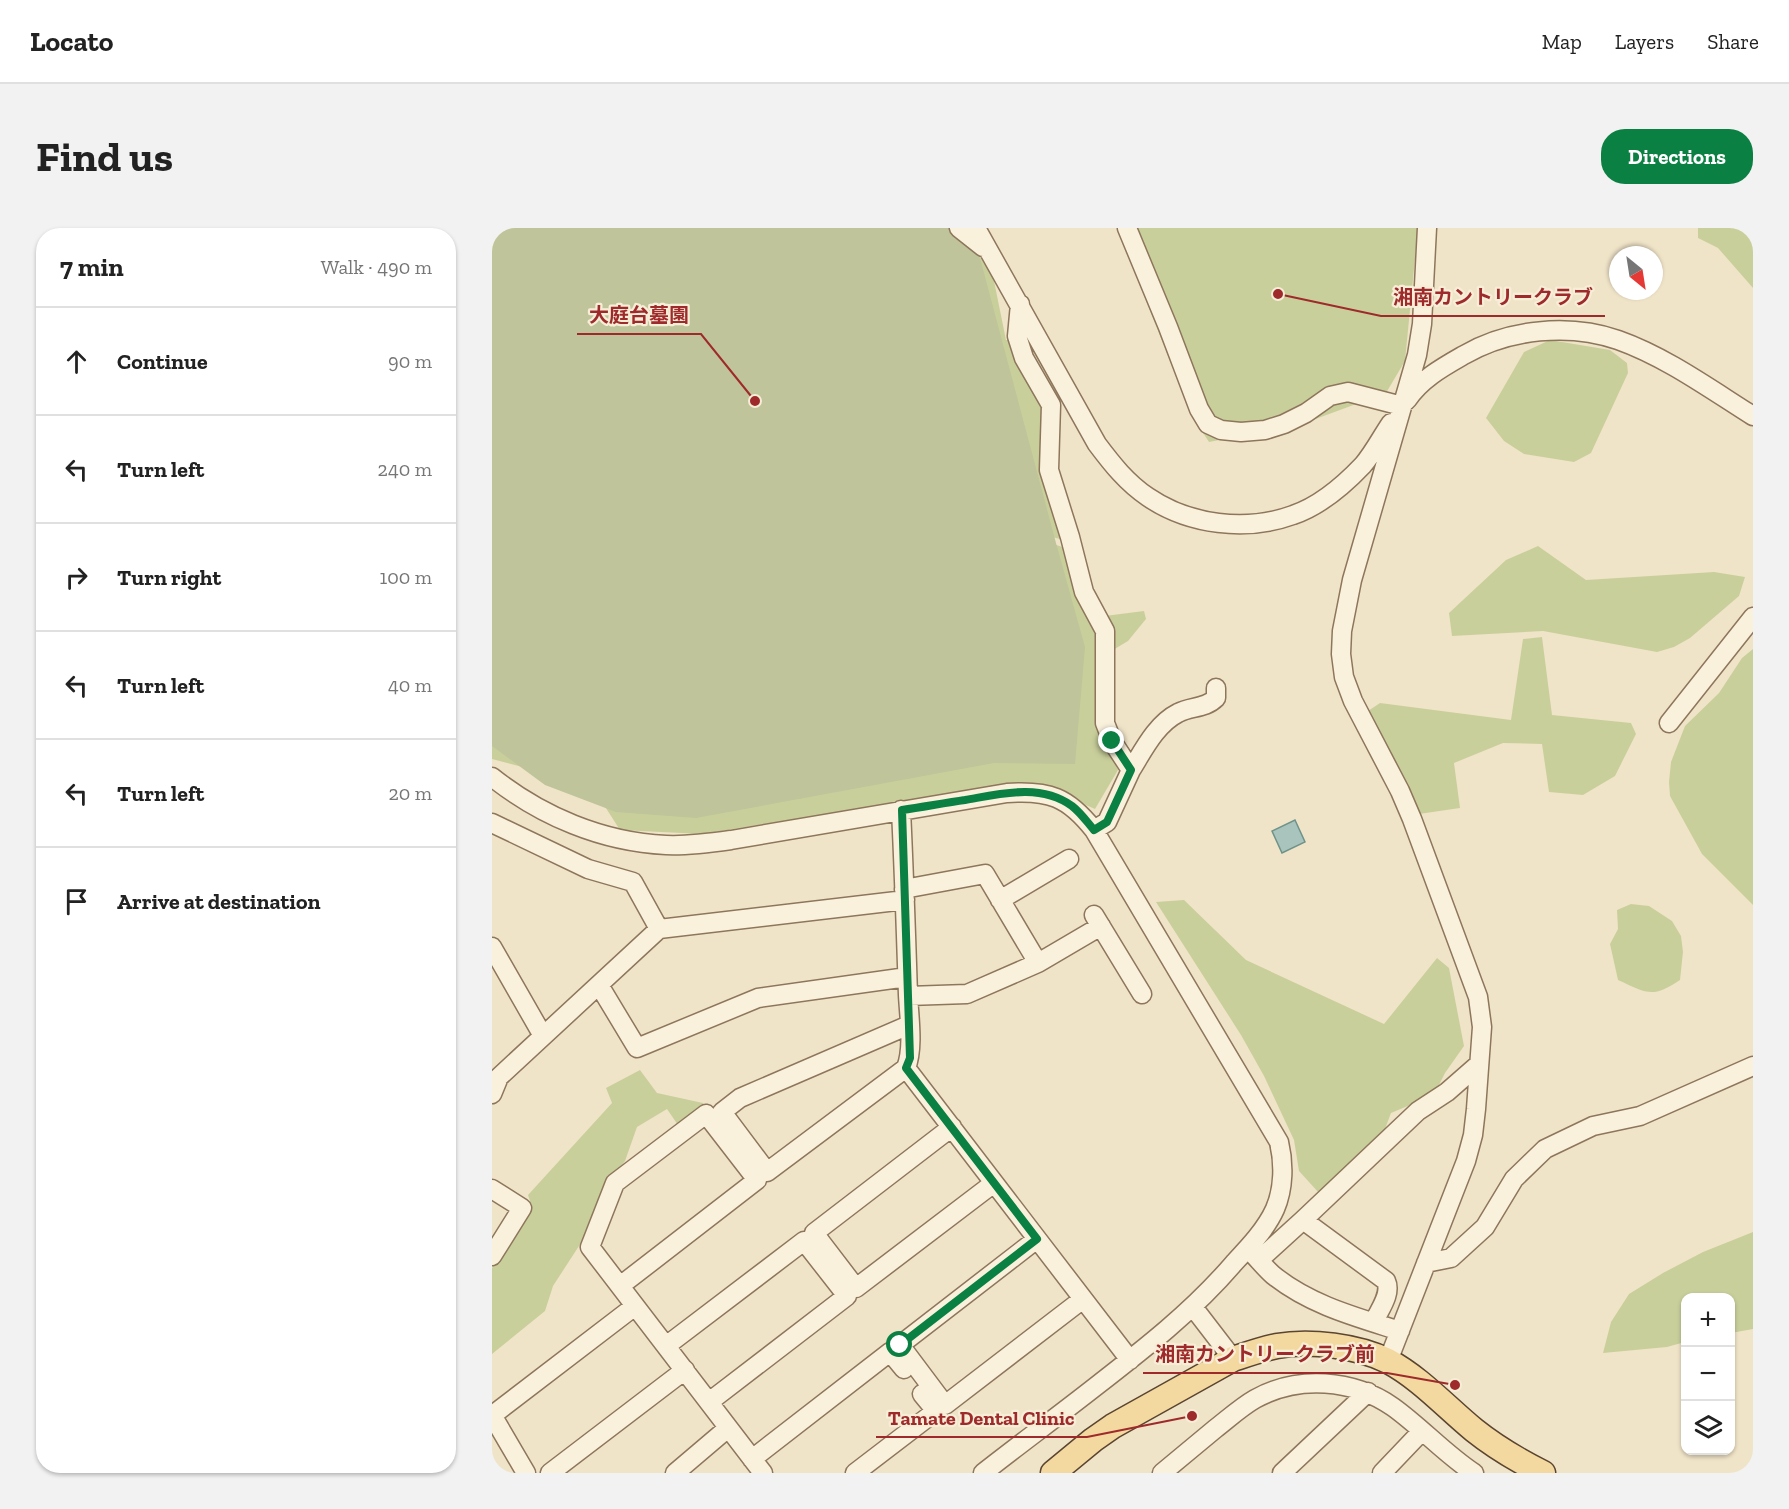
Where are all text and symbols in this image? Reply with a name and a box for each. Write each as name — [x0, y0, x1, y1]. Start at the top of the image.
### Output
text: Locato — [30, 25, 113, 58]
text: Map — [1542, 29, 1582, 54]
text: Layers — [1615, 29, 1674, 54]
text: Share — [1707, 29, 1759, 54]
button: Directions — [1601, 129, 1753, 184]
text: Find us — [36, 131, 173, 182]
north arrow — [1609, 246, 1663, 300]
text: 7 min — [60, 251, 124, 283]
text: Walk · 490 m — [321, 255, 432, 279]
callout: 湘南カントリークラブ — [1381, 278, 1605, 316]
text: 湘南カントリークラブ — [1393, 285, 1593, 309]
callout: 大庭台墓園 — [577, 296, 701, 334]
text: 大庭台墓園 — [589, 303, 689, 327]
icon: ahead — [60, 345, 93, 378]
text: Continue — [117, 348, 208, 375]
text: 90 m — [388, 349, 432, 373]
icon: left — [60, 453, 93, 486]
text: Turn left — [117, 456, 204, 483]
text: 240 m — [378, 457, 432, 481]
icon: right — [60, 561, 93, 594]
text: Turn right — [117, 564, 221, 591]
text: 100 m — [379, 565, 432, 589]
icon: left — [60, 669, 93, 702]
text: Turn left — [117, 672, 204, 699]
text: 40 m — [388, 673, 432, 697]
route end — [1098, 727, 1124, 753]
icon: left — [60, 777, 93, 810]
text: Turn left — [117, 780, 204, 807]
text: 20 m — [388, 781, 432, 805]
icon: arrive — [60, 885, 93, 918]
text: Arrive at destination — [117, 888, 320, 915]
map controls — [1681, 1293, 1735, 1455]
button: + — [1681, 1293, 1735, 1347]
route start — [886, 1331, 912, 1357]
callout: 湘南カントリークラブ前 — [1143, 1335, 1387, 1373]
text: 湘南カントリークラブ前 — [1155, 1342, 1375, 1366]
button: − — [1681, 1347, 1735, 1401]
callout: Tamate Dental Clinic — [876, 1399, 1087, 1437]
button: layers — [1681, 1401, 1735, 1455]
text: Tamate Dental Clinic — [888, 1406, 1075, 1430]

